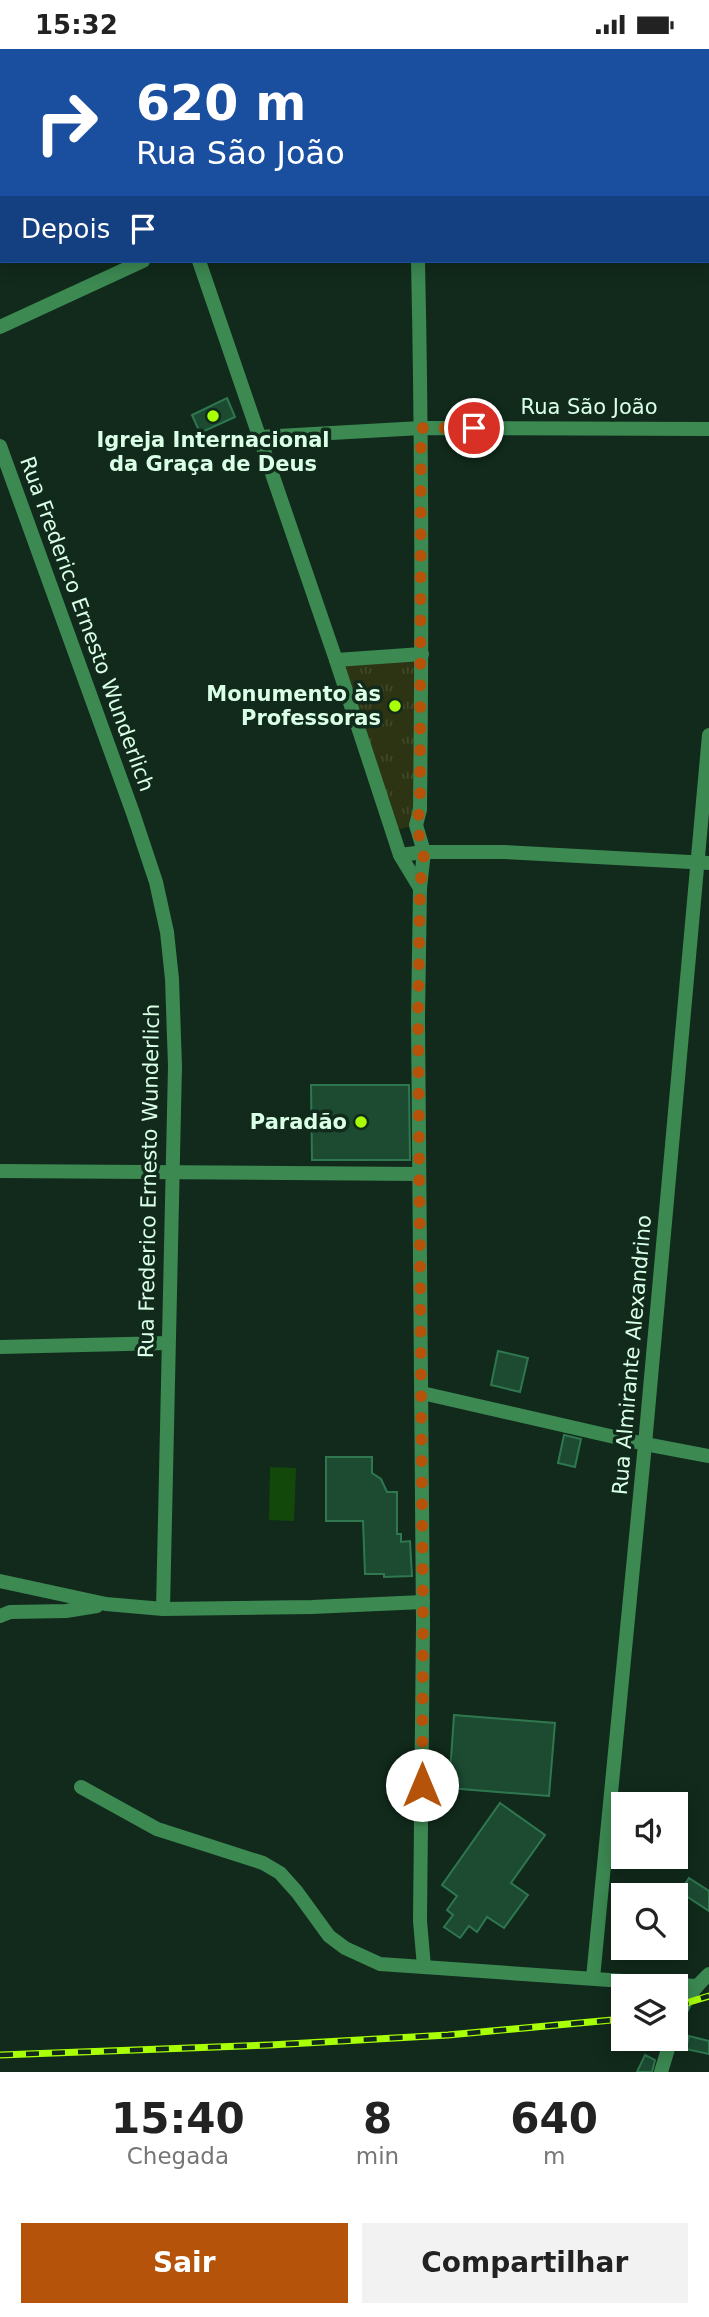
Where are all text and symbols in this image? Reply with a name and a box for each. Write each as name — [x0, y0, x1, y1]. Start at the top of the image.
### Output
text: 15:32 — [35, 10, 118, 40]
text: 620 m — [136, 75, 306, 132]
icon: right — [21, 77, 112, 168]
text: Rua São João — [136, 134, 345, 172]
icon: arrive — [124, 210, 162, 248]
text: Depois — [21, 214, 110, 244]
street label: Rua São João — [521, 395, 657, 419]
pin — [444, 398, 504, 458]
marker: Igreja Internacional da Graça de Deus — [205, 408, 221, 424]
icon: arrive — [455, 409, 493, 447]
place label: Igreja Internacional da Graça de Deus — [96, 428, 330, 476]
street label: Rua Frederico Ernesto Wunderlich — [15, 453, 159, 795]
place label: Monumento às Professoras — [206, 682, 381, 730]
marker: Monumento às Professoras — [387, 698, 403, 714]
street label: Rua Frederico Ernesto Wunderlich — [134, 1004, 164, 1358]
place label: Paradão — [250, 1110, 347, 1134]
marker: Paradão — [353, 1114, 369, 1130]
street label: Rua Almirante Alexandrino — [608, 1214, 656, 1496]
position arrow — [385, 1748, 459, 1822]
map controls — [611, 1792, 688, 2051]
button: sound — [611, 1792, 688, 1869]
button: search — [611, 1883, 688, 1960]
button: layers — [611, 1974, 688, 2051]
text: 15:40 — [111, 2094, 245, 2143]
text: 8 — [363, 2094, 392, 2143]
text: 640 — [510, 2094, 598, 2143]
text: Chegada — [127, 2143, 229, 2169]
text: min — [356, 2143, 399, 2169]
text: m — [543, 2143, 565, 2169]
button: Sair — [21, 2223, 348, 2303]
button: Compartilhar — [362, 2223, 688, 2303]

